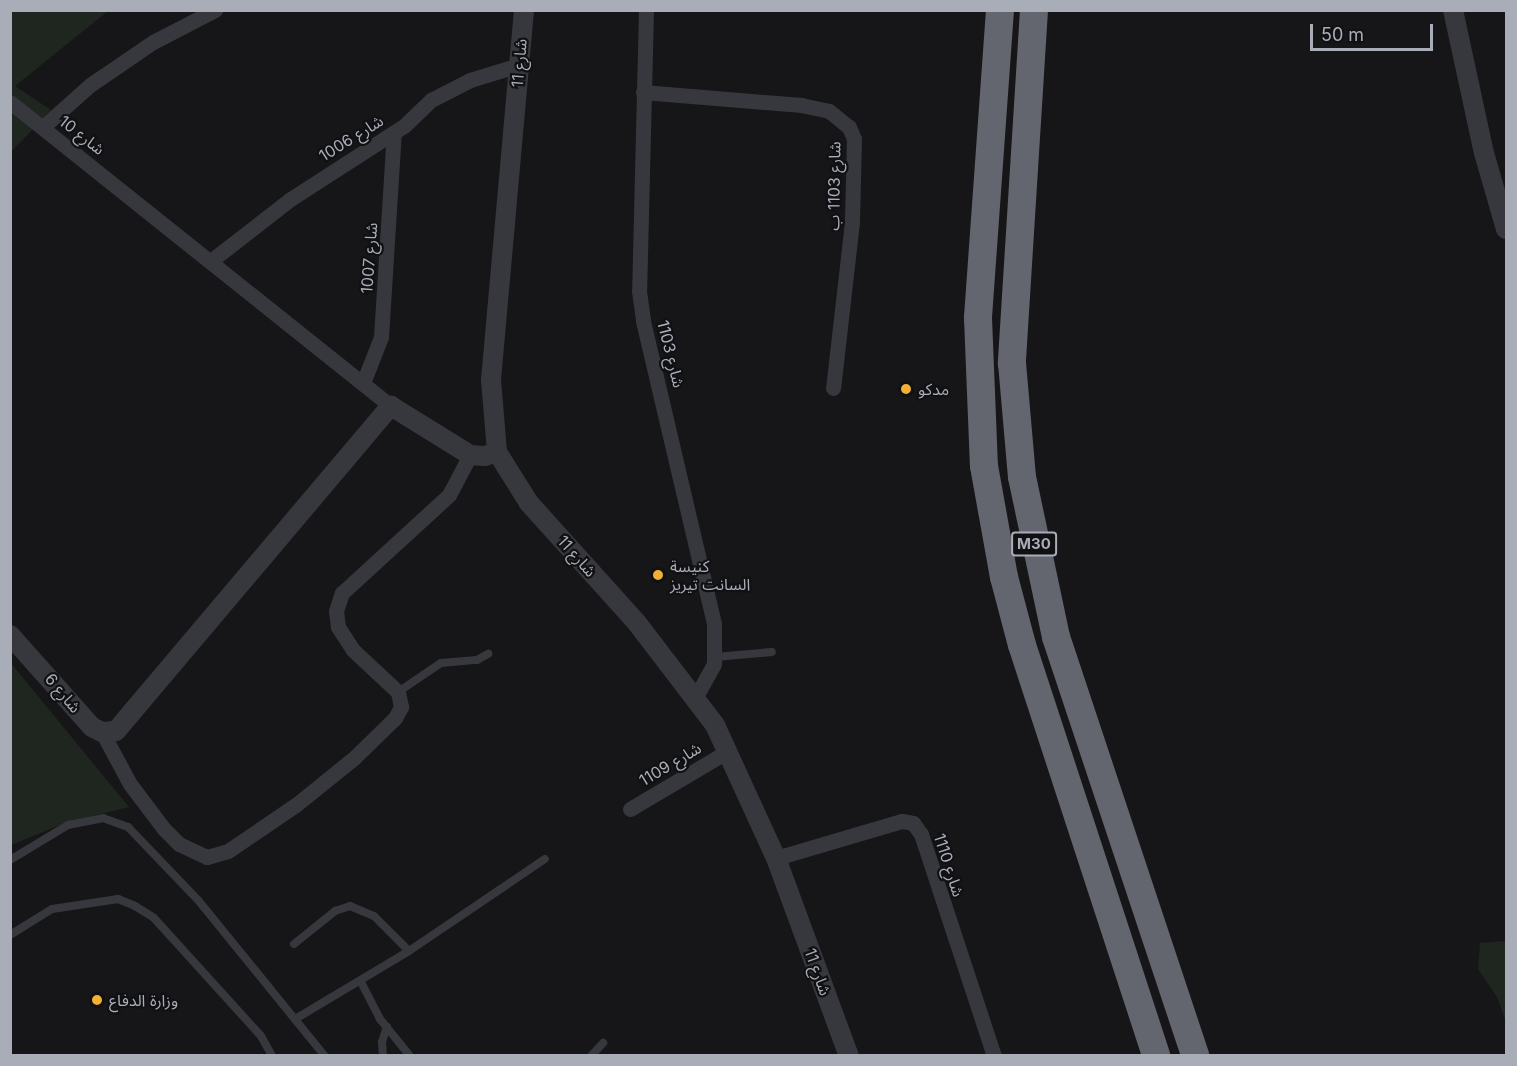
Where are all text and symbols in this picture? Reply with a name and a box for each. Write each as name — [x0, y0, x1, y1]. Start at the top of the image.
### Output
scale bar — [1313, 12, 1436, 50]
text: 50 m — [1321, 24, 1364, 45]
street label: شارع 11 — [507, 38, 531, 88]
street label: شارع 10 — [55, 111, 109, 159]
street label: شارع 1006 — [315, 111, 387, 165]
street label: شارع 1103 ب — [824, 141, 844, 231]
street label: شارع 1007 — [357, 222, 381, 294]
street label: شارع 1103 — [653, 318, 689, 390]
place label: مدكو — [918, 379, 949, 399]
marker: مدكو — [899, 382, 913, 396]
street label: شارع 11 — [554, 531, 600, 581]
road number: M30 — [1010, 532, 1058, 556]
place label: كنيسة السانت تيريز — [670, 556, 750, 594]
marker: كنيسة السانت تيريز — [651, 568, 665, 582]
street label: شارع 6 — [41, 669, 85, 717]
street label: شارع 1109 — [636, 738, 704, 790]
street label: شارع 1110 — [930, 831, 968, 899]
street label: شارع 11 — [801, 946, 835, 998]
place label: وزارة الدفاع — [109, 990, 178, 1010]
marker: وزارة الدفاع — [90, 993, 104, 1007]

